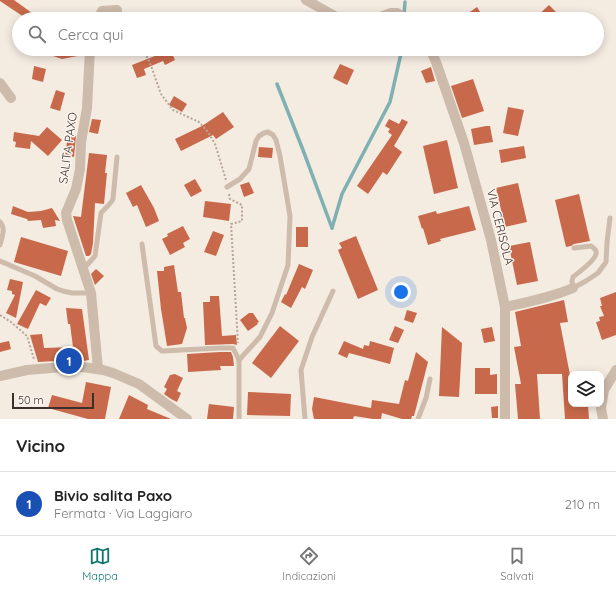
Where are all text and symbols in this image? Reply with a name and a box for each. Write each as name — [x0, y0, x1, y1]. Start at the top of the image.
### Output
search box — [12, 12, 604, 56]
icon: search — [26, 23, 48, 45]
text: Cerca qui — [58, 25, 124, 44]
street label: SALITA PAXO — [55, 111, 80, 185]
street label: VIA CERISOLA — [484, 187, 517, 267]
your location — [391, 282, 411, 302]
pin: 1 — [56, 346, 82, 376]
map controls — [568, 371, 604, 407]
button: layers — [568, 371, 604, 407]
scale bar — [12, 391, 94, 410]
text: 50 m — [18, 393, 44, 407]
text: Vicino — [16, 435, 65, 456]
text: Bivio salita Paxo — [54, 486, 172, 505]
text: 1 — [26, 496, 32, 512]
text: 210 m — [565, 496, 600, 512]
text: Fermata · Via Laggiaro — [54, 505, 192, 521]
tab: Mappa — [82, 545, 118, 583]
tab: Indicazioni — [282, 545, 336, 583]
tab: Salvati — [500, 545, 534, 583]

